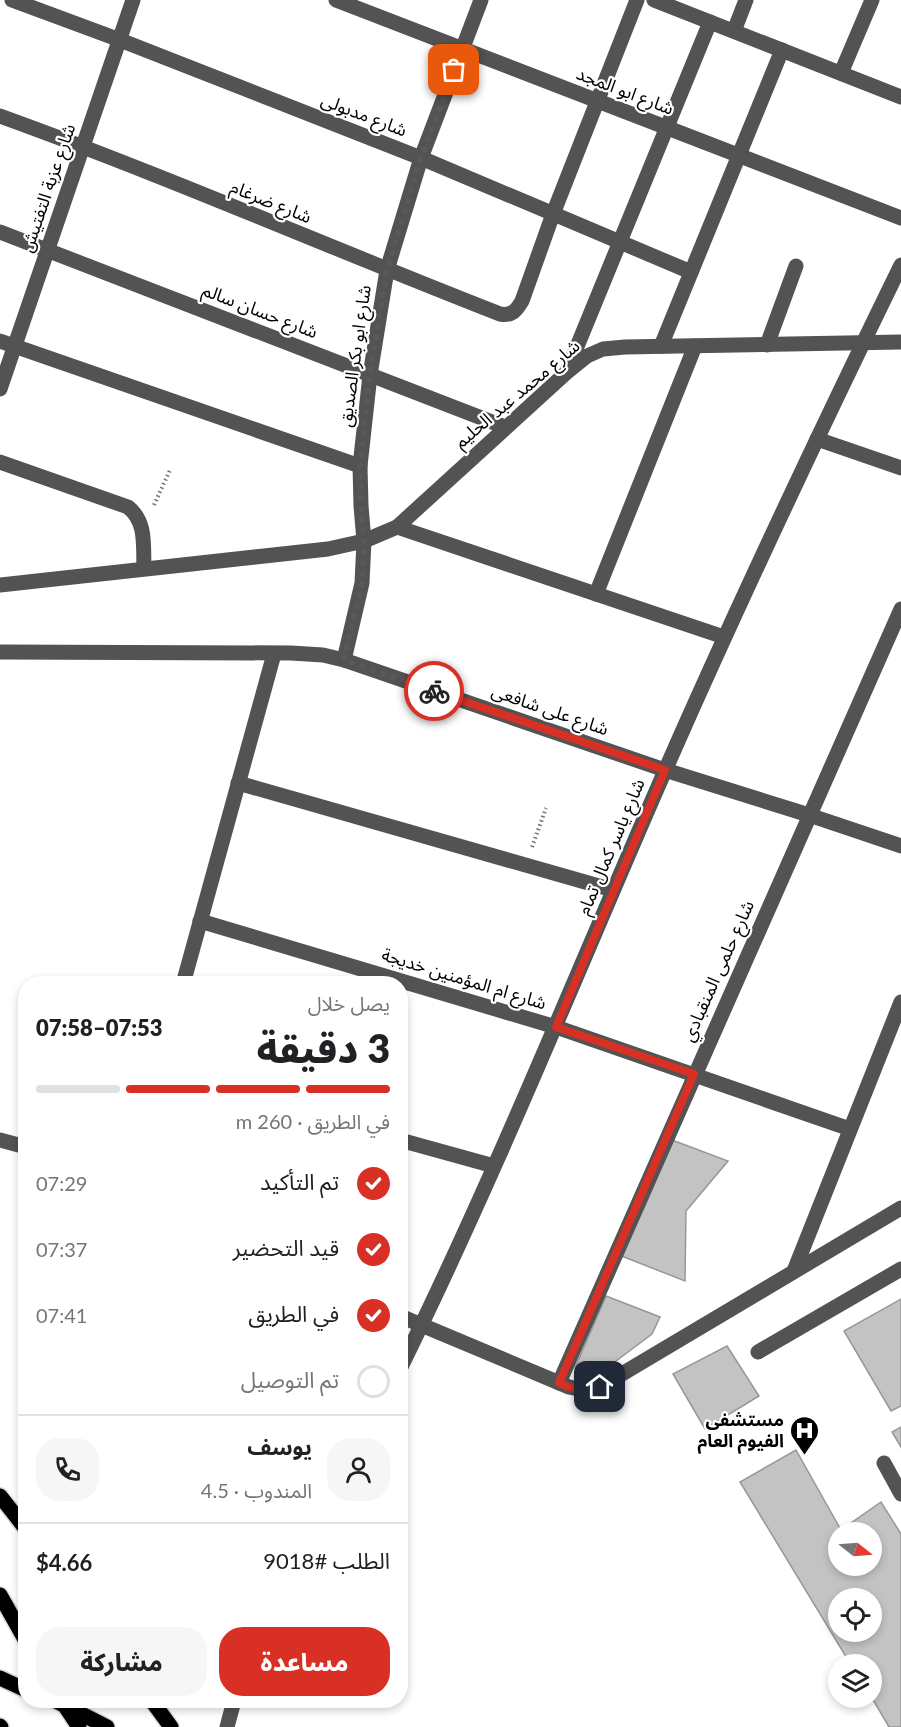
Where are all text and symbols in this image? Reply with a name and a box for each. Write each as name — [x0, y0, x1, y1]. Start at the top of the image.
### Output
pin — [428, 44, 479, 95]
icon: bag — [437, 53, 470, 86]
street label: شارع ابو المجد — [572, 61, 677, 122]
street label: شارع مدبولى — [317, 88, 410, 144]
street label: شارع عزبة التفتيش — [15, 121, 83, 256]
street label: شارع ضرغام — [226, 175, 315, 231]
street label: شارع حسان سالم — [198, 278, 321, 346]
street label: شارع ابو بكر الصديق — [333, 283, 379, 429]
street label: شارع محمد عبد الحليم — [449, 334, 586, 455]
courier — [404, 661, 464, 721]
icon: bike — [418, 675, 451, 708]
street label: شارع على شافعى — [488, 679, 612, 743]
street label: شارع ياسر كمال تمام — [571, 775, 652, 920]
street label: شارع حلمى المنقبادي — [676, 897, 762, 1046]
street label: شارع ام المؤمنين خديجة — [378, 943, 549, 1017]
text: يصل خلال — [308, 991, 390, 1015]
text: 07:53–07:58 — [36, 1014, 163, 1041]
text: 3 دقيقة — [257, 1025, 390, 1071]
text: في الطريق · 260 m — [236, 1109, 390, 1133]
icon: check — [357, 1167, 390, 1200]
text: تم التأكيد — [260, 1168, 339, 1195]
text: 07:29 — [36, 1171, 87, 1195]
icon: check — [357, 1233, 390, 1266]
text: قيد التحضير — [233, 1234, 339, 1261]
text: 07:37 — [36, 1237, 87, 1261]
icon: check — [357, 1299, 390, 1332]
text: في الطريق — [248, 1300, 339, 1327]
text: 07:41 — [36, 1303, 87, 1327]
pin — [574, 1361, 625, 1412]
text: تم التوصيل — [241, 1366, 339, 1393]
icon: home — [583, 1370, 616, 1403]
place label: مستشفى الفيوم العام — [697, 1408, 784, 1454]
hospital icon: مستشفى الفيوم العام — [789, 1414, 821, 1456]
text: يوسف — [247, 1433, 312, 1460]
button: phone — [36, 1438, 99, 1501]
button: person — [327, 1438, 390, 1501]
text: المندوب · 4.5 — [201, 1478, 312, 1502]
north arrow — [828, 1522, 882, 1576]
map controls — [828, 1522, 882, 1708]
text: الطلب #9018 — [263, 1547, 390, 1574]
text: $4.66 — [36, 1549, 92, 1576]
button: locate — [828, 1588, 882, 1642]
button: مشاركة — [36, 1627, 207, 1696]
button: مساعدة — [219, 1627, 390, 1696]
button: layers — [828, 1654, 882, 1708]

